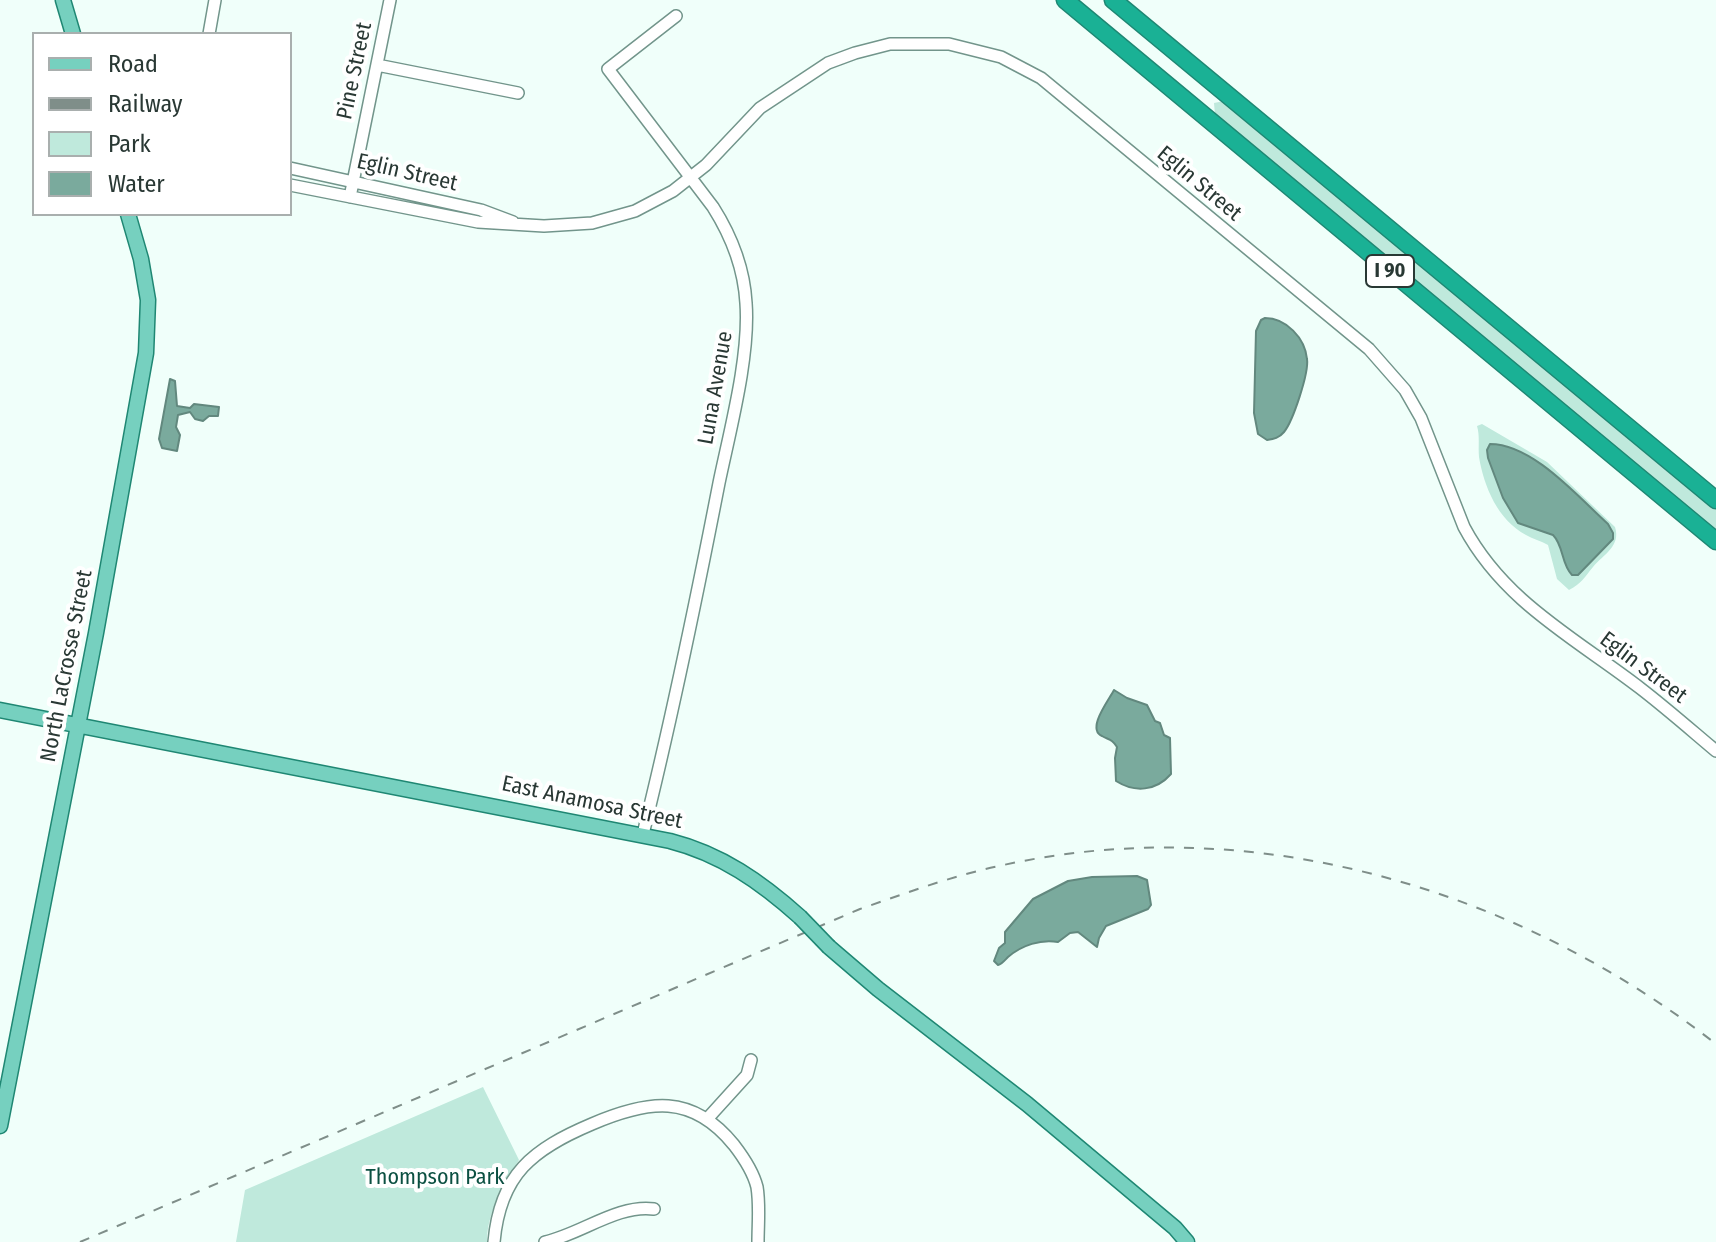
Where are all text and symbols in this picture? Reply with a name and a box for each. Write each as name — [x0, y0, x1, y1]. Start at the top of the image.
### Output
street label: Pine Street — [332, 20, 378, 122]
legend — [32, 32, 292, 216]
text: Road — [108, 50, 158, 78]
text: Railway — [108, 90, 183, 118]
text: Park — [108, 130, 151, 158]
street label: Eglin Street — [1151, 141, 1247, 227]
street label: Eglin Street — [354, 149, 460, 197]
text: Water — [108, 170, 165, 198]
road number: I 90 — [1366, 255, 1414, 287]
street label: Luna Avenue — [693, 329, 739, 447]
street label: North LaCrosse Street — [35, 568, 99, 764]
street label: Eglin Street — [1594, 627, 1692, 709]
street label: East Anamosa Street — [499, 771, 685, 835]
park label: Thompson Park — [366, 1165, 504, 1191]

